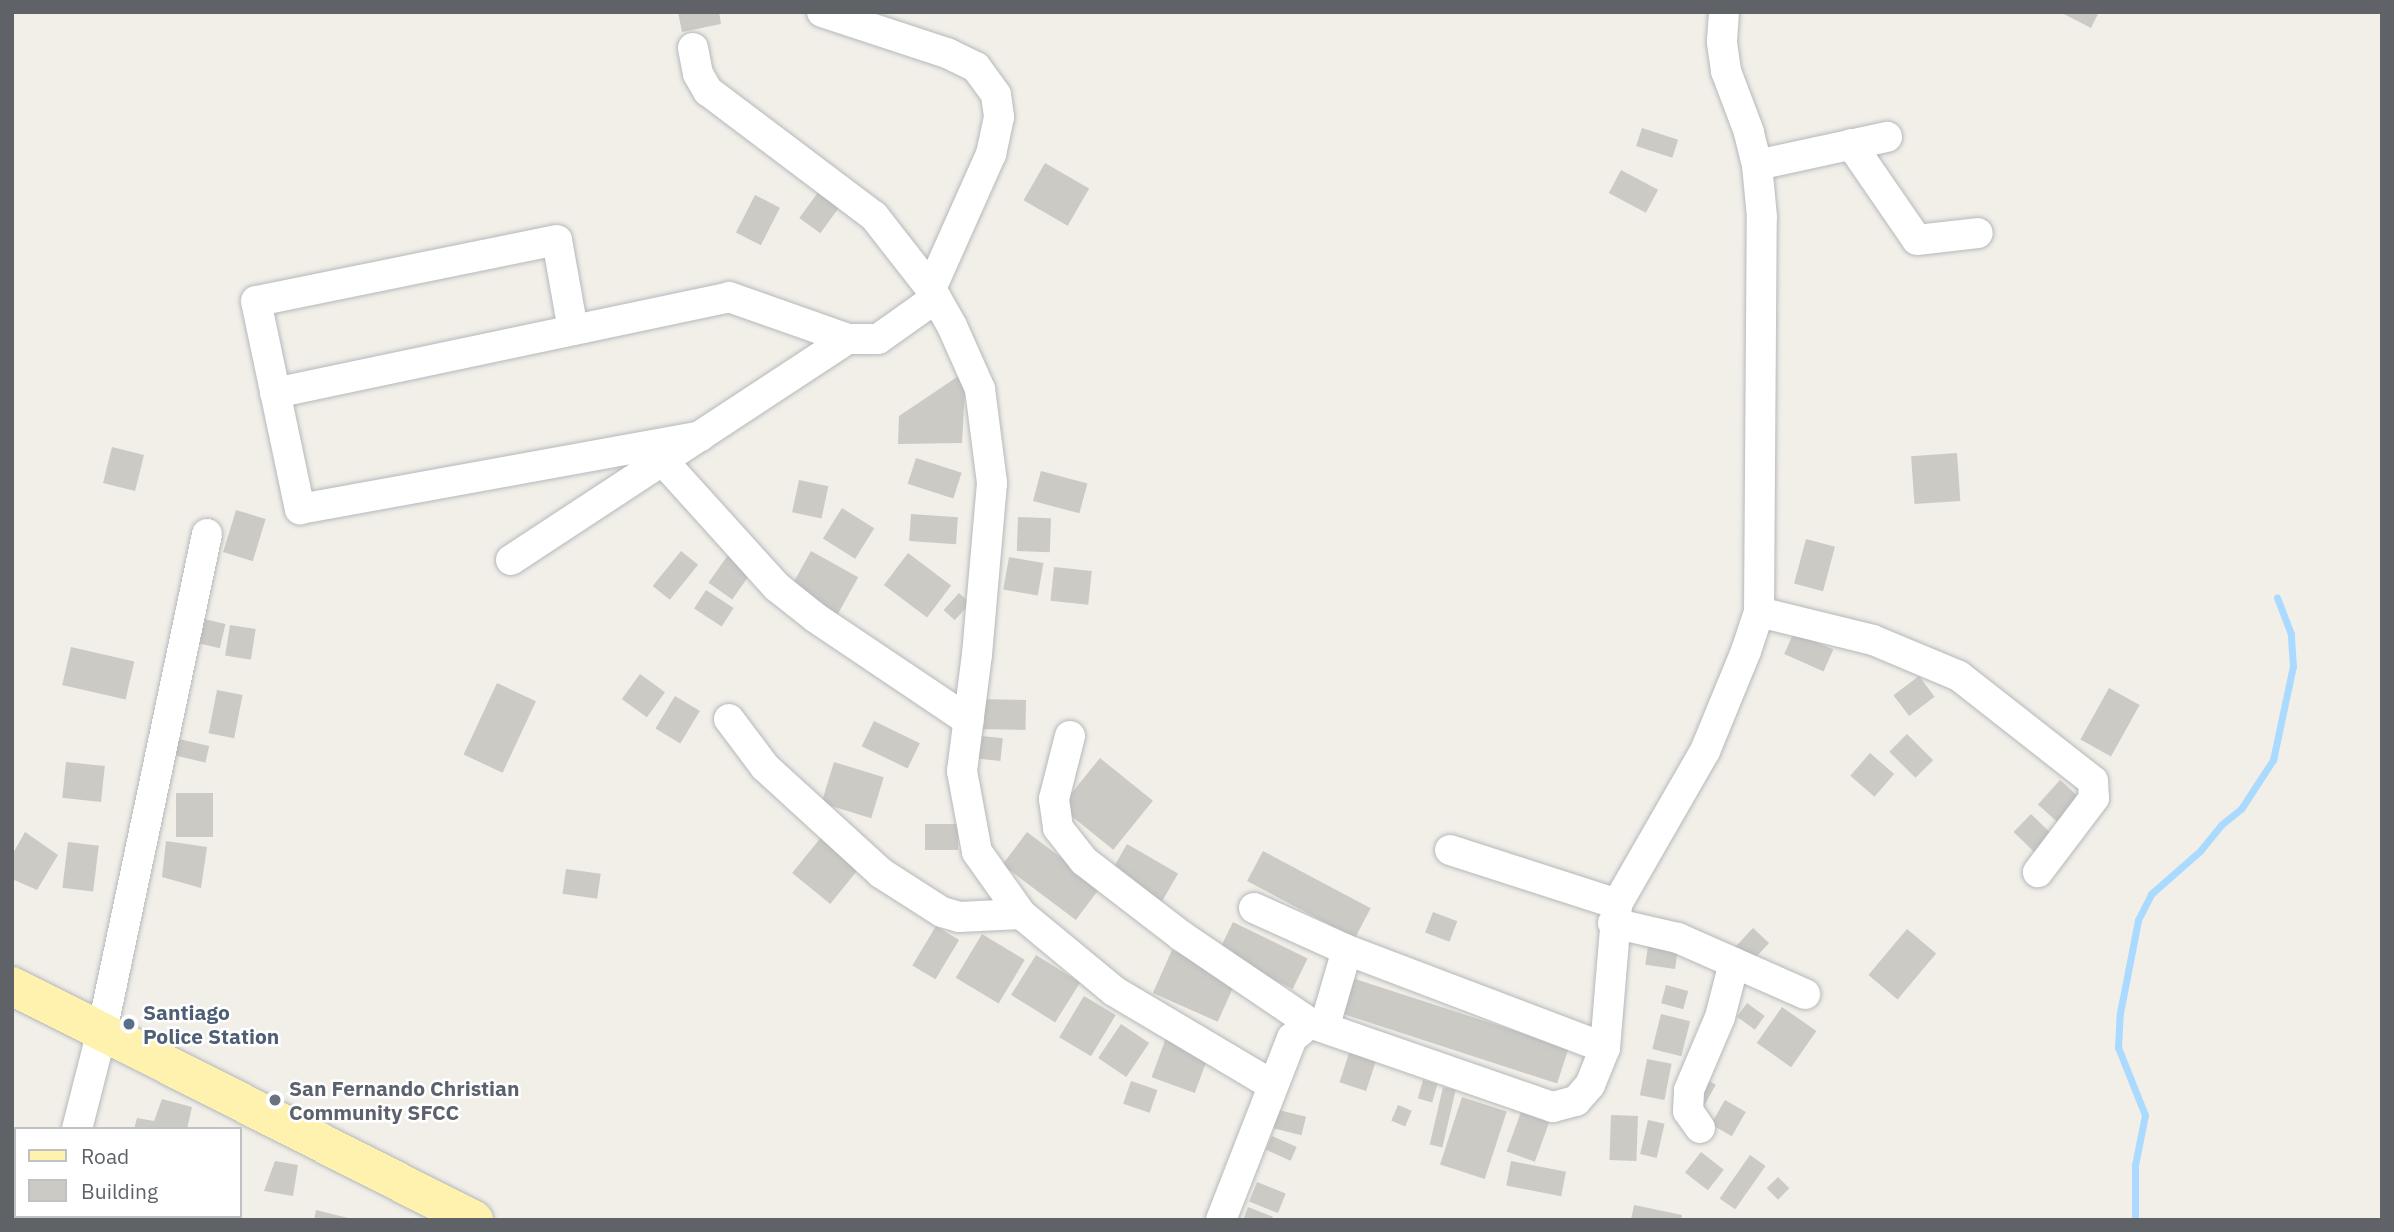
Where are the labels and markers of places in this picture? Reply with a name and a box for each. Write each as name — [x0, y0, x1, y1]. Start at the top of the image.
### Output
place label: Santiago Police Station — [143, 999, 279, 1049]
marker: Santiago Police Station — [121, 1016, 137, 1032]
place label: San Fernando Christian Community SFCC — [289, 1075, 520, 1125]
marker: San Fernando Christian Community SFCC — [267, 1092, 283, 1108]

